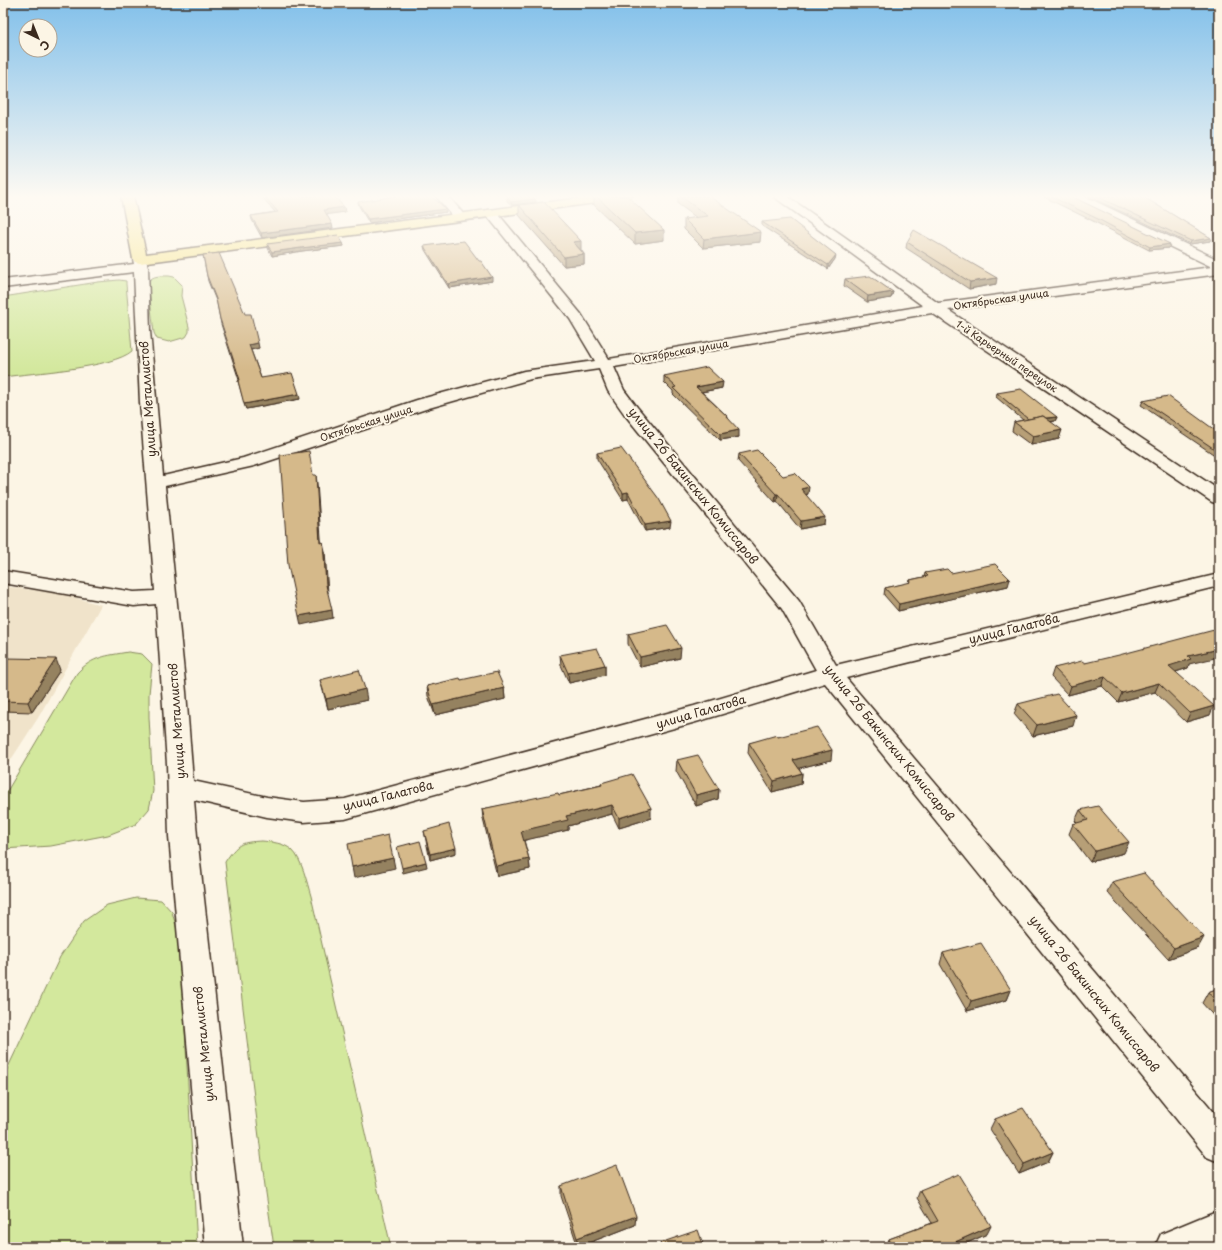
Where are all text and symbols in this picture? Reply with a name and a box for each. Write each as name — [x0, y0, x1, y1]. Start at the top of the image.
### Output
north arrow — [18, 18, 58, 58]
text: С — [36, 37, 54, 55]
street label: Октябрьская улица — [952, 284, 1050, 313]
street label: 1-й Карьерный переулок — [953, 316, 1061, 396]
street label: Октябрьская улица — [632, 335, 730, 366]
street label: улица Металлистов — [134, 340, 160, 458]
street label: Октябрьская улица — [318, 400, 415, 445]
street label: улица 26 Бакинских Комиссаров — [625, 403, 763, 568]
street label: улица Галатова — [967, 608, 1061, 648]
street label: улица 26 Бакинских Комиссаров — [821, 660, 959, 825]
street label: улица Металлистов — [163, 662, 189, 780]
street label: улица Галатова — [654, 689, 748, 732]
street label: улица Галатова — [341, 775, 435, 815]
street label: улица 26 Бакинских Комиссаров — [1026, 911, 1164, 1076]
street label: улица Металлистов — [188, 985, 218, 1103]

